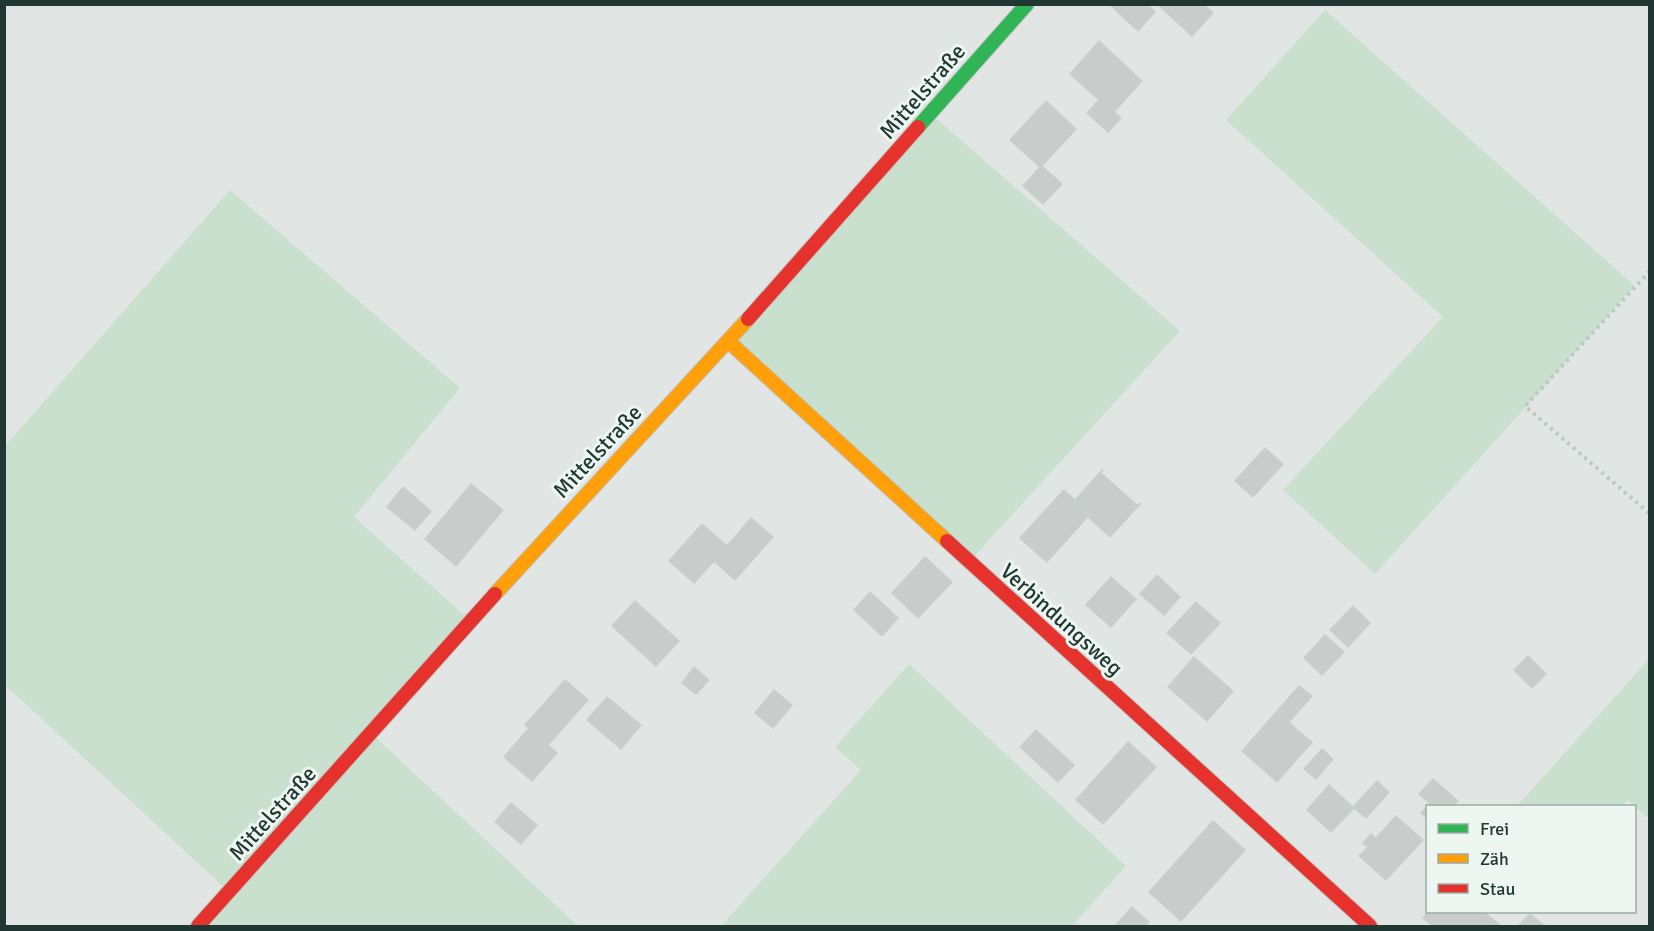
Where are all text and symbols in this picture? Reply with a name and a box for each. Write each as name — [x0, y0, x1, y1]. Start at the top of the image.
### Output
street label: Mittelstraße — [874, 38, 971, 145]
street label: Mittelstraße — [547, 399, 647, 504]
street label: Verbindungsweg — [995, 557, 1128, 681]
street label: Mittelstraße — [223, 761, 322, 866]
legend — [1426, 805, 1636, 913]
text: Frei — [1480, 818, 1509, 840]
text: Zäh — [1480, 848, 1509, 870]
text: Stau — [1480, 878, 1515, 900]

